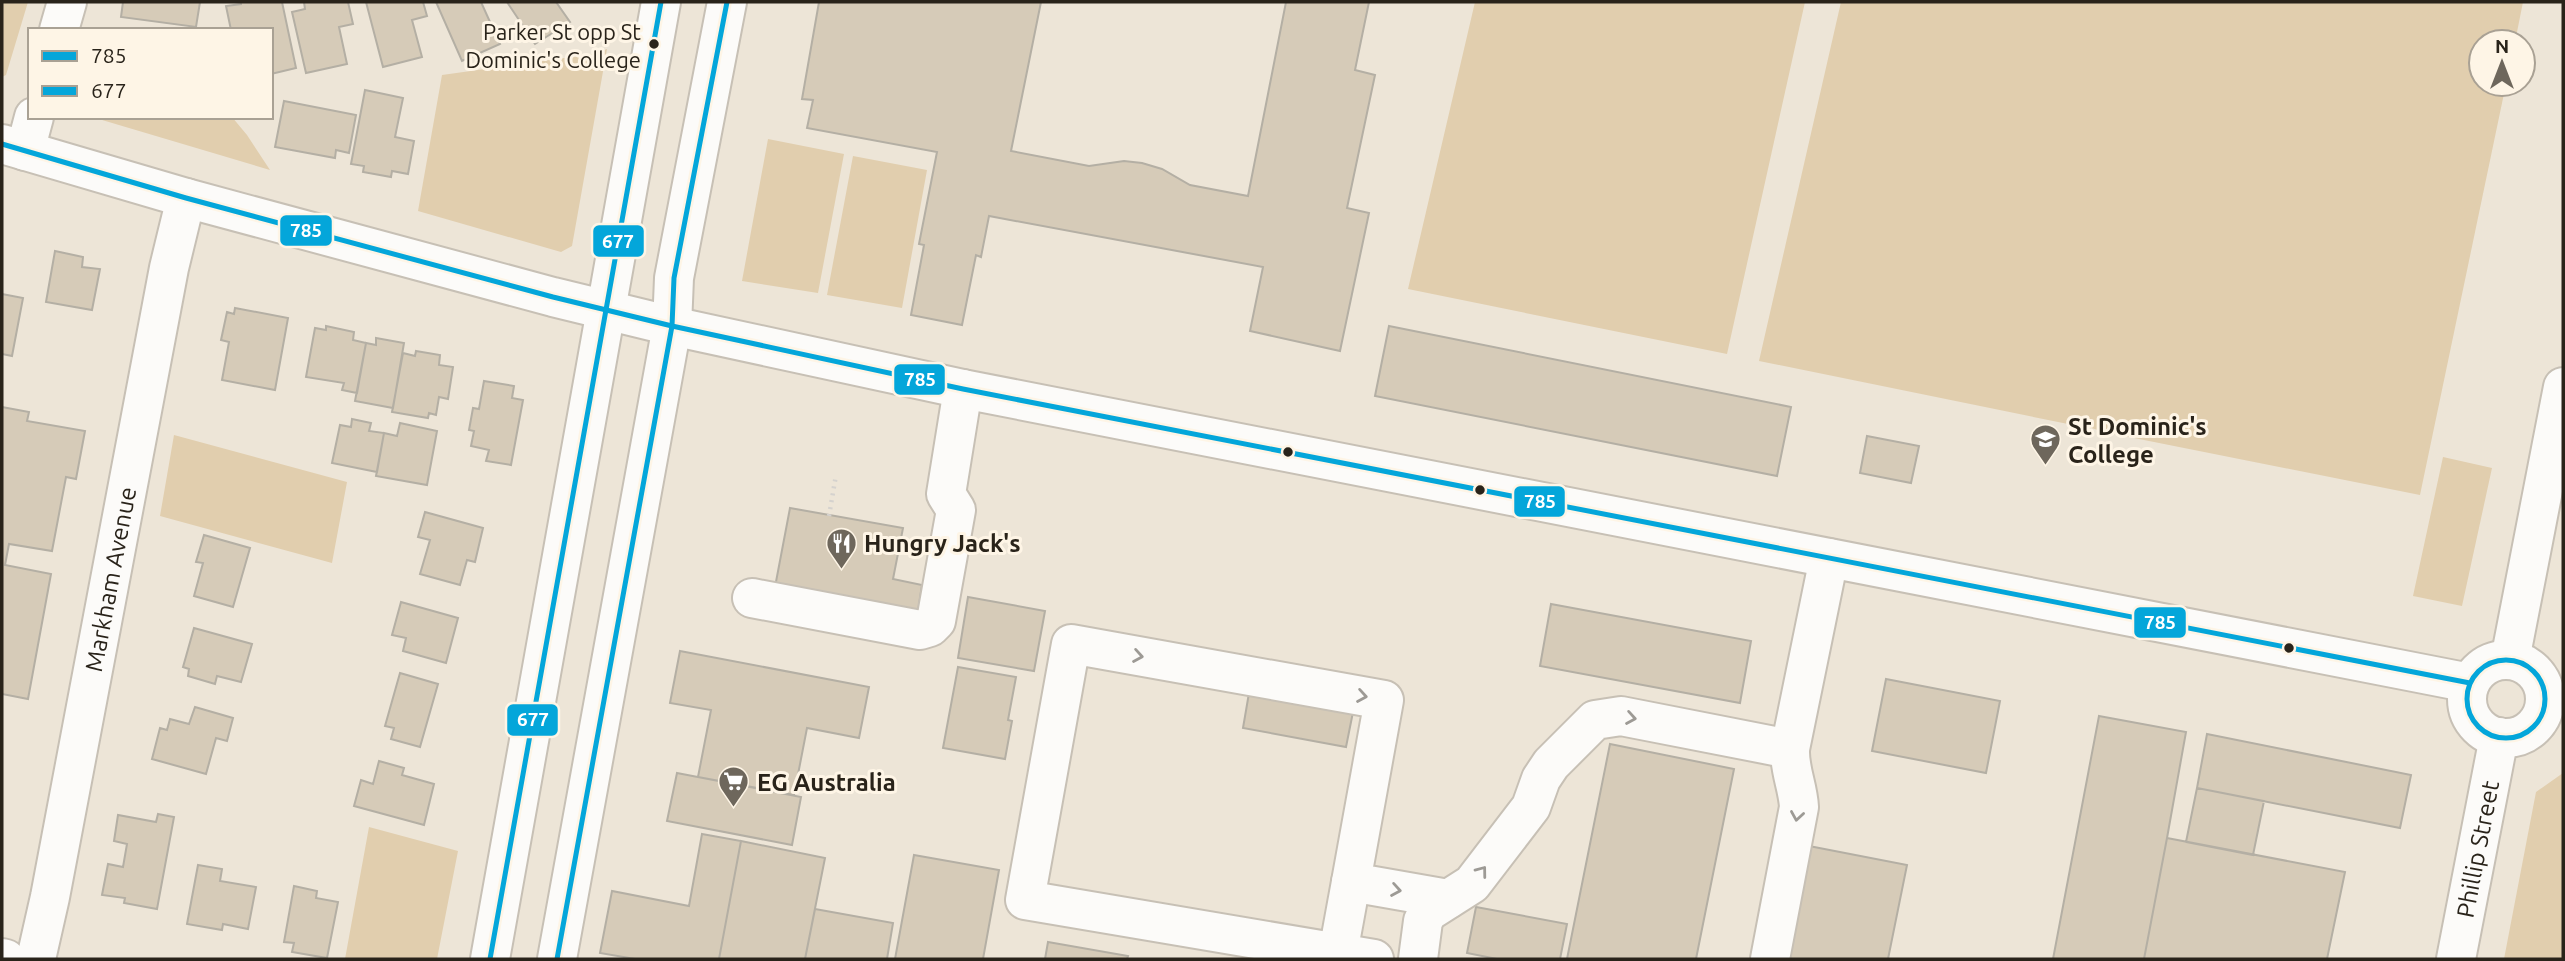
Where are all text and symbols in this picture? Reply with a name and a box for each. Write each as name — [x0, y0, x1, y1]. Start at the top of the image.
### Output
place label: Parker St opp St Dominic's College — [465, 19, 641, 72]
legend — [28, 28, 273, 119]
north arrow — [2467, 28, 2537, 98]
text: N — [2495, 35, 2509, 57]
marker: Parker St opp St Dominic's College — [647, 37, 661, 51]
text: 785 — [91, 43, 127, 67]
text: 677 — [91, 78, 127, 102]
line badge: 785 — [279, 214, 333, 247]
text: 785 — [290, 219, 322, 241]
line badge: 677 — [592, 224, 645, 258]
text: 677 — [602, 230, 634, 252]
line badge: 785 — [893, 363, 946, 396]
text: 785 — [904, 368, 936, 390]
place label: St Dominic's College — [2068, 413, 2207, 468]
school or university icon: St Dominic's College — [2028, 423, 2062, 467]
unlabelled marker — [1281, 445, 1295, 459]
unlabelled marker — [1473, 483, 1487, 497]
street label: Markham Avenue — [79, 485, 141, 674]
line badge: 785 — [1513, 485, 1566, 518]
text: 785 — [1524, 490, 1556, 512]
restaurant icon: Hungry Jack's — [824, 526, 858, 570]
place label: Hungry Jack's — [864, 530, 1021, 557]
line badge: 785 — [2133, 606, 2187, 639]
text: 785 — [2144, 611, 2176, 633]
unlabelled marker — [2282, 641, 2296, 655]
one-way arrow — [1132, 648, 1144, 663]
one-way arrow — [1356, 688, 1368, 703]
line badge: 677 — [506, 703, 559, 737]
text: 677 — [517, 708, 549, 730]
one-way arrow — [1625, 710, 1637, 725]
supermarket icon: EG Australia — [717, 765, 751, 809]
place label: EG Australia — [757, 769, 896, 796]
street label: Phillip Street — [2451, 778, 2504, 920]
one-way arrow — [1789, 810, 1804, 822]
one-way arrow — [1474, 866, 1486, 879]
one-way arrow — [1390, 881, 1402, 896]

